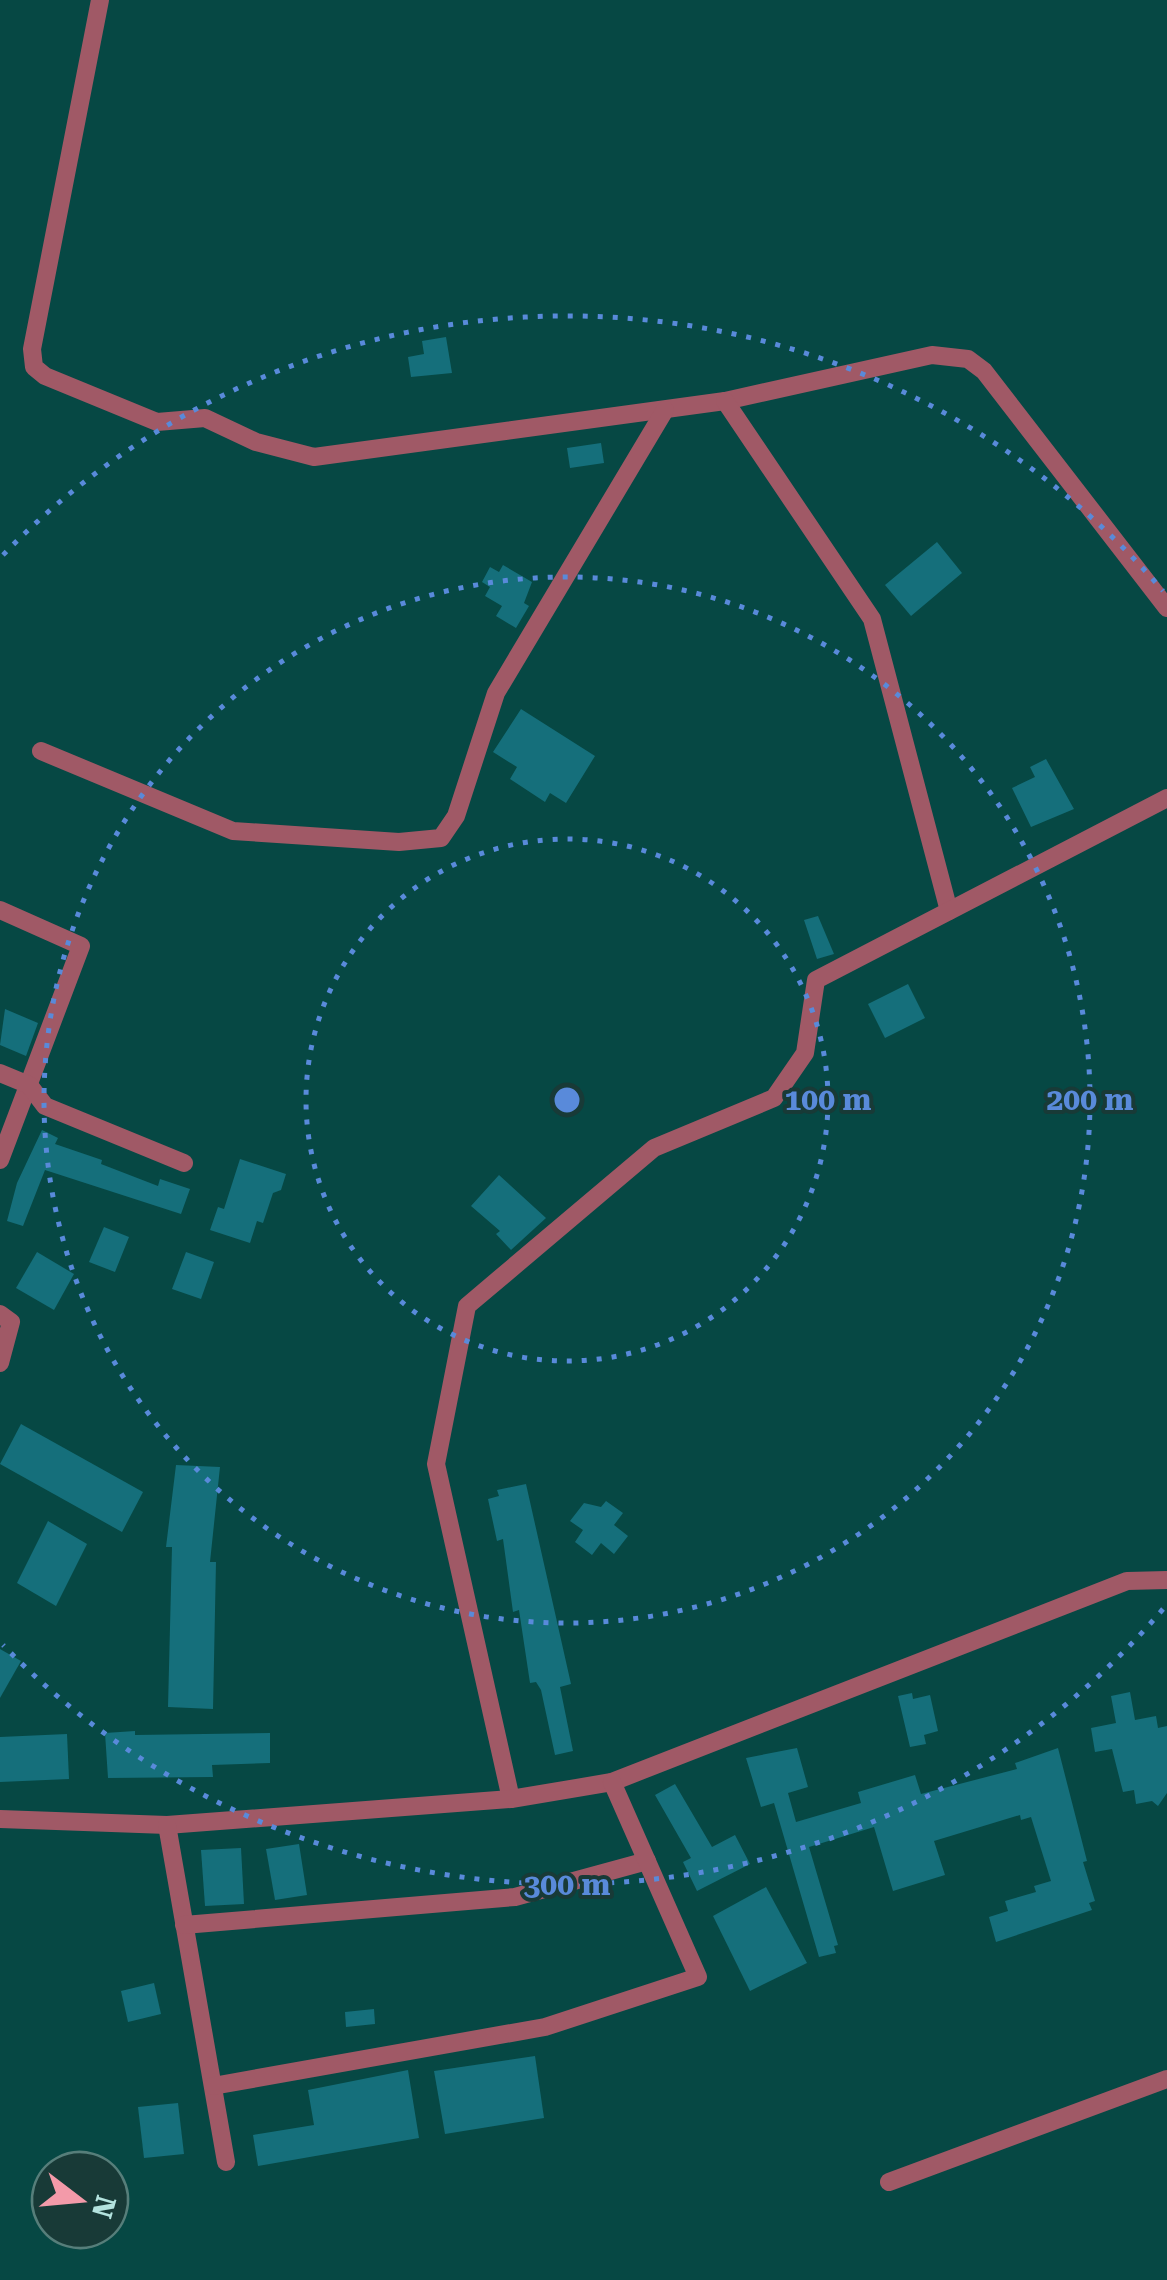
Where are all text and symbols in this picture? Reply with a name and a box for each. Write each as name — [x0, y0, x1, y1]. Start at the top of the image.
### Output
centre of rings — [549, 1082, 585, 1118]
text: 100 m — [785, 1082, 872, 1117]
text: 200 m — [1047, 1082, 1134, 1117]
text: 300 m — [524, 1867, 611, 1902]
north arrow — [30, 2150, 130, 2250]
text: N — [85, 2192, 122, 2222]

